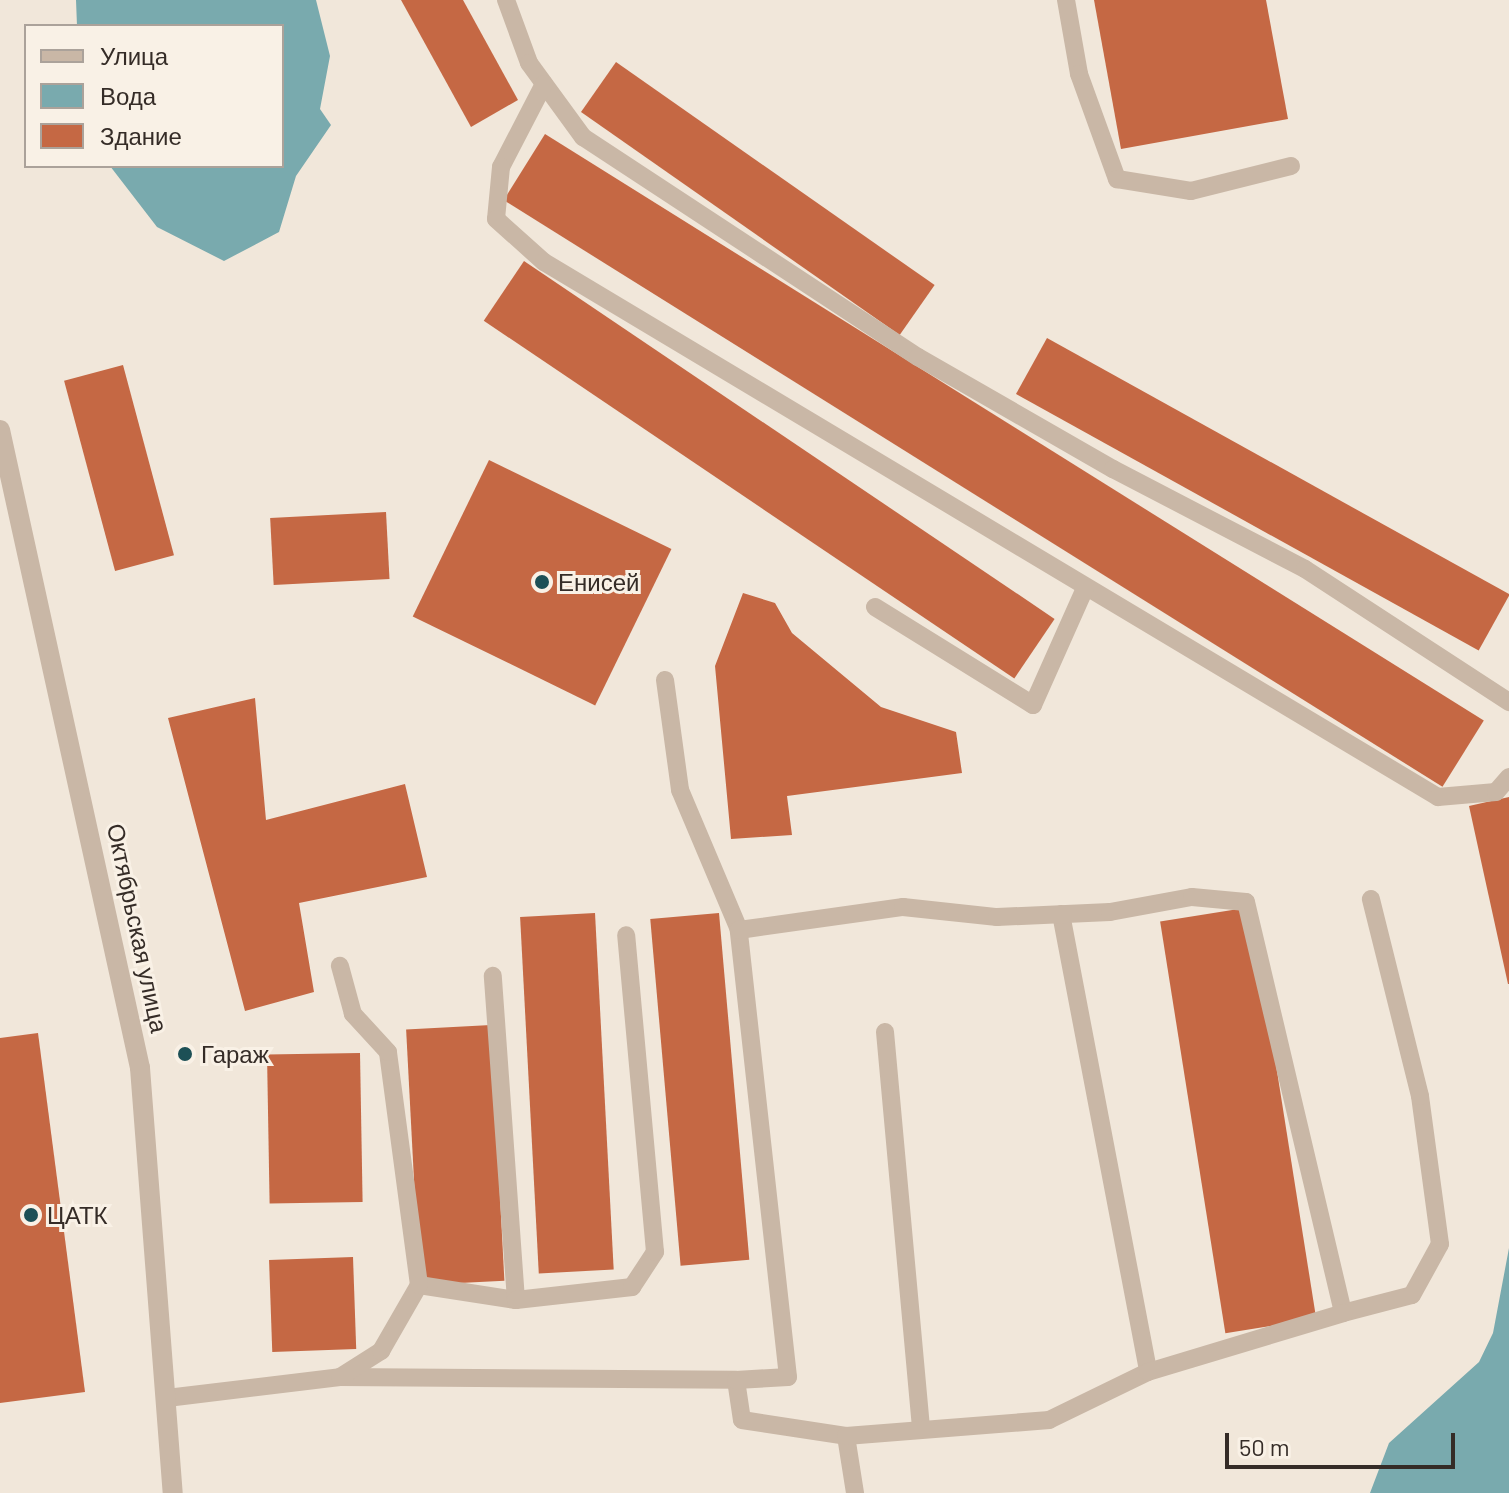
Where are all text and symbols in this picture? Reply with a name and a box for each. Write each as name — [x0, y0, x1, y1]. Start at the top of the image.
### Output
legend — [24, 24, 284, 168]
text: Улица — [100, 41, 168, 70]
text: Вода — [100, 81, 156, 110]
text: Здание — [100, 121, 182, 150]
place label: Енисей — [558, 568, 639, 596]
marker: Енисей — [533, 573, 551, 591]
street label: Октябрьская улица — [102, 821, 174, 1035]
place label: Гараж — [201, 1040, 269, 1068]
marker: Гараж — [176, 1045, 194, 1063]
place label: ЦАТК — [47, 1201, 108, 1229]
marker: ЦАТК — [22, 1206, 40, 1224]
scale bar — [1229, 1417, 1459, 1467]
text: 50 m — [1239, 1432, 1290, 1461]

